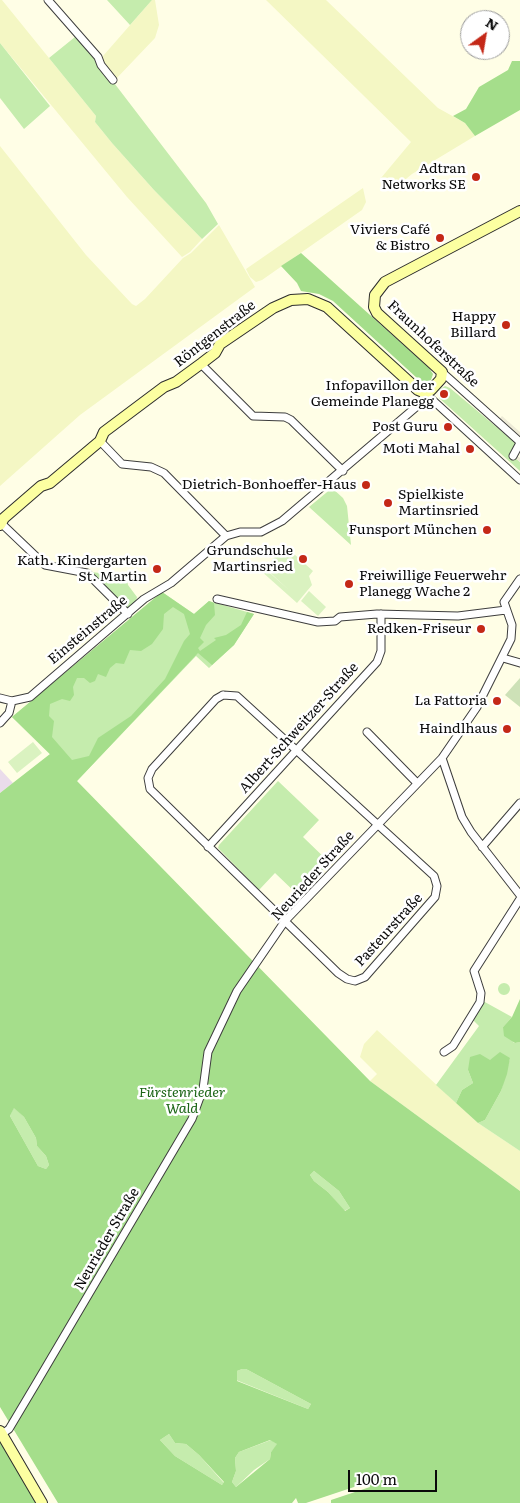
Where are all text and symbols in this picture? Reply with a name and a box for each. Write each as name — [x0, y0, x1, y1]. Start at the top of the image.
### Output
north arrow — [460, 10, 510, 60]
text: N — [482, 12, 503, 35]
place label: Adtran Networks SE — [381, 161, 466, 193]
marker: Adtran Networks SE — [470, 171, 482, 183]
place label: Viviers Café & Bistro — [350, 222, 430, 254]
marker: Viviers Café & Bistro — [434, 232, 446, 244]
street label: Röntgenstraße — [171, 297, 259, 371]
street label: Fraunhoferstraße — [384, 297, 482, 391]
place label: Happy Billard — [450, 309, 496, 342]
marker: Happy Billard — [500, 319, 512, 331]
place label: Infopavillon der Gemeinde Planegg — [311, 378, 434, 411]
marker: Infopavillon der Gemeinde Planegg — [438, 388, 450, 400]
place label: Post Guru — [372, 419, 438, 435]
marker: Post Guru — [442, 421, 454, 433]
place label: Moti Mahal — [382, 441, 460, 457]
marker: Moti Mahal — [464, 443, 476, 455]
place label: Dietrich-Bonhoeffer-Haus — [182, 477, 356, 493]
marker: Dietrich-Bonhoeffer-Haus — [360, 479, 372, 491]
place label: Spielkiste Martinsried — [398, 487, 479, 520]
marker: Spielkiste Martinsried — [382, 497, 394, 509]
place label: Funsport München — [348, 522, 477, 538]
marker: Funsport München — [481, 524, 493, 536]
place label: Grundschule Martinsried — [206, 543, 293, 576]
place label: Kath. Kindergarten St. Martin — [17, 553, 147, 586]
marker: Grundschule Martinsried — [297, 553, 309, 565]
marker: Kath. Kindergarten St. Martin — [151, 563, 163, 575]
place label: Freiwillige Feuerwehr Planegg Wache 2 — [359, 568, 506, 600]
marker: Freiwillige Feuerwehr Planegg Wache 2 — [343, 578, 355, 590]
street label: Einsteinstraße — [45, 592, 131, 668]
place label: Redken-Friseur — [367, 621, 471, 637]
marker: Redken-Friseur — [475, 623, 487, 635]
street label: Albert-Schweitzer-Straße — [236, 659, 362, 797]
place label: La Fattoria — [414, 693, 487, 709]
marker: La Fattoria — [491, 695, 503, 707]
place label: Haindlhaus — [419, 721, 497, 737]
marker: Haindlhaus — [501, 723, 513, 735]
street label: Neurieder Straße — [268, 828, 358, 924]
street label: Pasteurstraße — [352, 890, 426, 970]
park label: Fürstenrieder Wald — [139, 1085, 225, 1118]
street label: Neurieder Straße — [71, 1185, 143, 1293]
scale bar — [350, 1460, 439, 1492]
text: 100 m — [356, 1467, 397, 1490]

